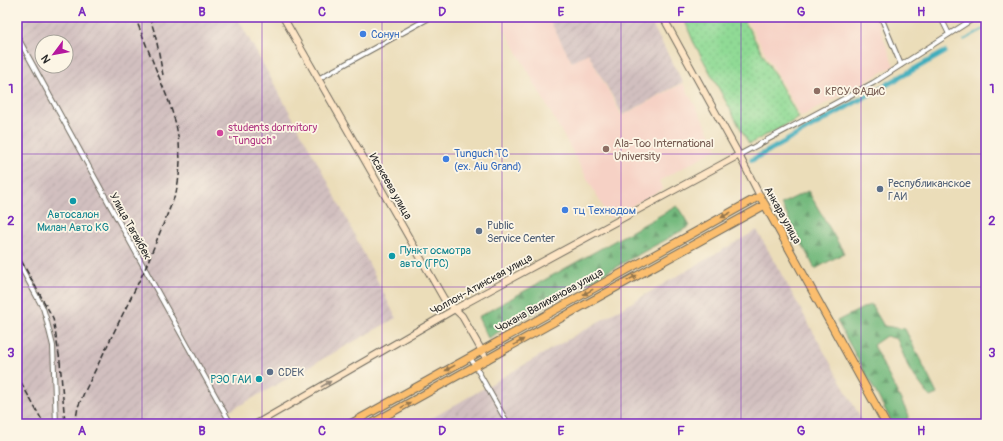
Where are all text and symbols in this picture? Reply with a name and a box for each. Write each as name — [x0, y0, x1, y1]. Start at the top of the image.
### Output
text: A — [78, 4, 87, 20]
text: B — [198, 4, 206, 20]
text: C — [318, 4, 326, 20]
text: D — [438, 4, 446, 20]
text: E — [558, 4, 565, 20]
text: F — [677, 4, 685, 20]
text: G — [797, 4, 806, 20]
text: H — [917, 4, 925, 20]
place label: Сонун — [371, 28, 399, 41]
marker: Сонун — [358, 29, 368, 39]
north arrow — [34, 34, 74, 74]
text: N — [38, 52, 53, 66]
text: 1 — [8, 81, 14, 97]
text: 1 — [989, 81, 995, 97]
place label: КРСУ ФАДиС — [825, 85, 886, 98]
marker: КРСУ ФАДиС — [812, 86, 822, 96]
place label: students dormitory "Tunguch" — [228, 121, 317, 147]
marker: students dormitory "Tunguch" — [215, 128, 225, 138]
place label: Ala-Too International University — [614, 137, 714, 163]
marker: Ala-Too International University — [601, 144, 611, 154]
place label: Tunguch TC (ex. Aiu Grand) — [454, 147, 522, 173]
street label: Исакеева улица — [366, 151, 415, 222]
marker: Tunguch TC (ex. Aiu Grand) — [441, 154, 451, 164]
place label: Республиканское ГАИ — [888, 177, 971, 203]
street label: Анкара улица — [761, 184, 804, 246]
marker: Республиканское ГАИ — [875, 184, 885, 194]
street label: Улица Тагайбек — [107, 191, 154, 262]
marker: Автосалон Милан Авто KG — [68, 196, 78, 206]
place label: тц Технодом — [573, 204, 636, 217]
marker: тц Технодом — [560, 205, 570, 215]
place label: Автосалон Милан Авто KG — [37, 208, 109, 234]
one-way arrow — [720, 212, 732, 218]
text: 2 — [7, 213, 15, 229]
text: 2 — [988, 213, 996, 229]
place label: Public Service Center — [487, 219, 555, 245]
marker: Public Service Center — [474, 226, 484, 236]
place label: Пункт осмотра авто (ГРС) — [400, 244, 471, 270]
marker: Пункт осмотра авто (ГРС) — [387, 251, 397, 261]
street label: Чолпон-Атинская улица — [428, 251, 534, 318]
street label: Чокана Валиханова улица — [493, 266, 605, 335]
one-way arrow — [626, 275, 638, 281]
one-way arrow — [582, 288, 594, 295]
one-way arrow — [513, 338, 525, 345]
text: 3 — [7, 345, 15, 361]
text: 3 — [988, 345, 996, 361]
one-way arrow — [444, 365, 456, 372]
place label: CDEK — [278, 366, 304, 379]
marker: CDEK — [265, 367, 275, 377]
place label: РЭО ГАИ — [211, 373, 251, 386]
marker: РЭО ГАИ — [254, 374, 264, 384]
one-way arrow — [320, 380, 332, 387]
one-way arrow — [400, 402, 411, 408]
text: A — [78, 423, 87, 439]
text: B — [198, 423, 206, 439]
text: C — [318, 423, 326, 439]
text: D — [438, 423, 446, 439]
text: E — [558, 423, 565, 439]
text: F — [677, 423, 685, 439]
text: G — [797, 423, 806, 439]
text: H — [917, 423, 925, 439]

